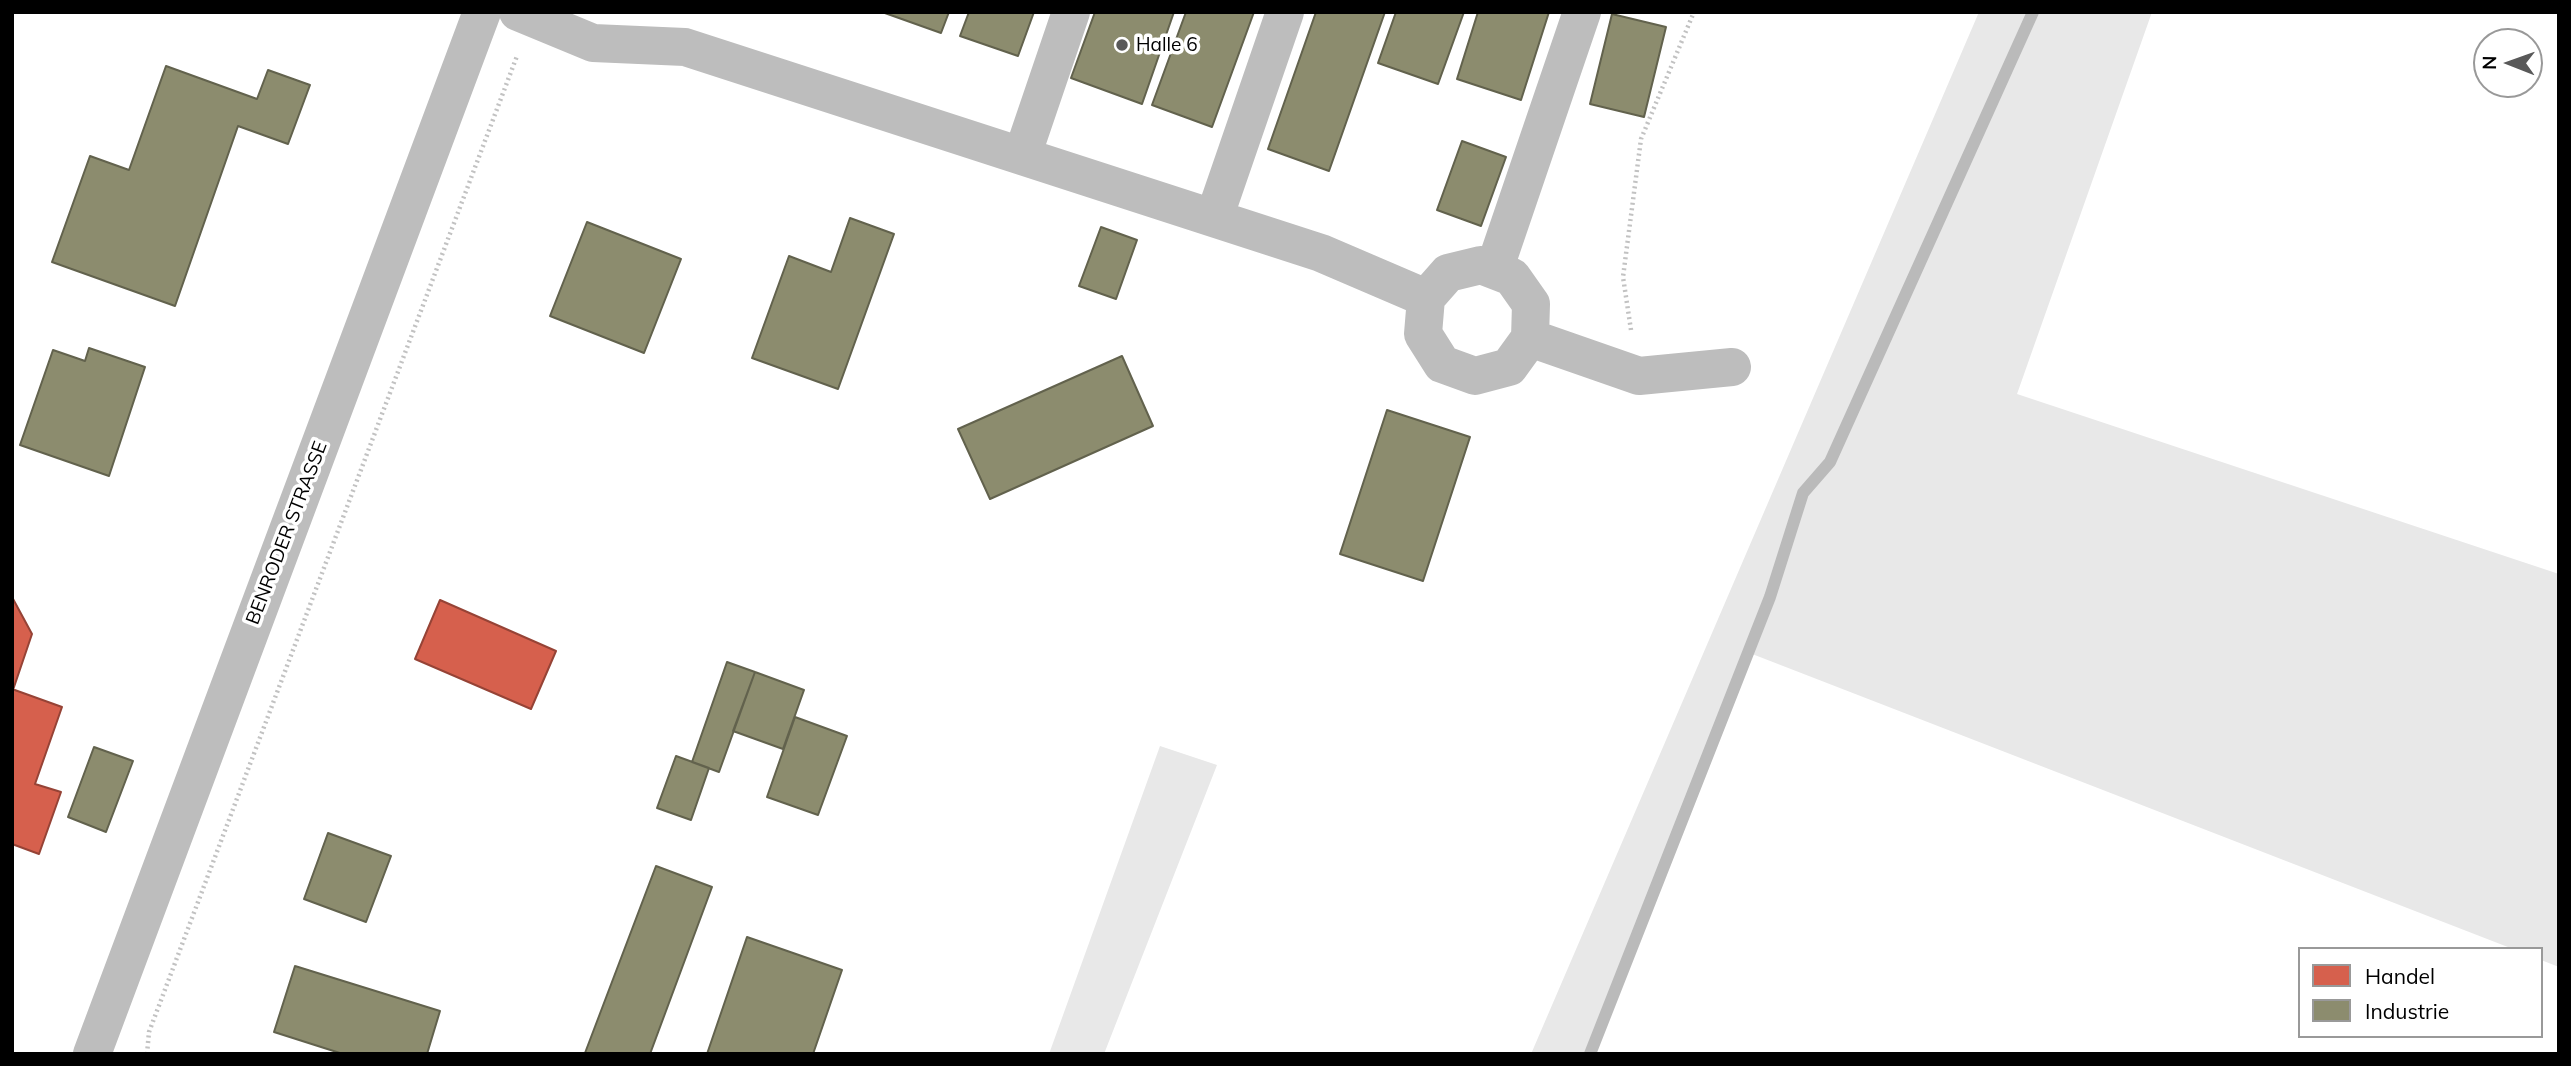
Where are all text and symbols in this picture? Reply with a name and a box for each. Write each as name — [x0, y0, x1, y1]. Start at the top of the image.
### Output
north arrow — [2473, 28, 2543, 98]
place label: Halle 6 — [1136, 34, 1198, 56]
marker: Halle 6 — [1114, 37, 1130, 53]
text: N — [2477, 55, 2501, 70]
street label: BENRODER STRASSE — [242, 438, 332, 628]
legend — [2298, 947, 2543, 1038]
text: Handel — [2365, 963, 2435, 989]
text: Industrie — [2365, 998, 2449, 1024]

